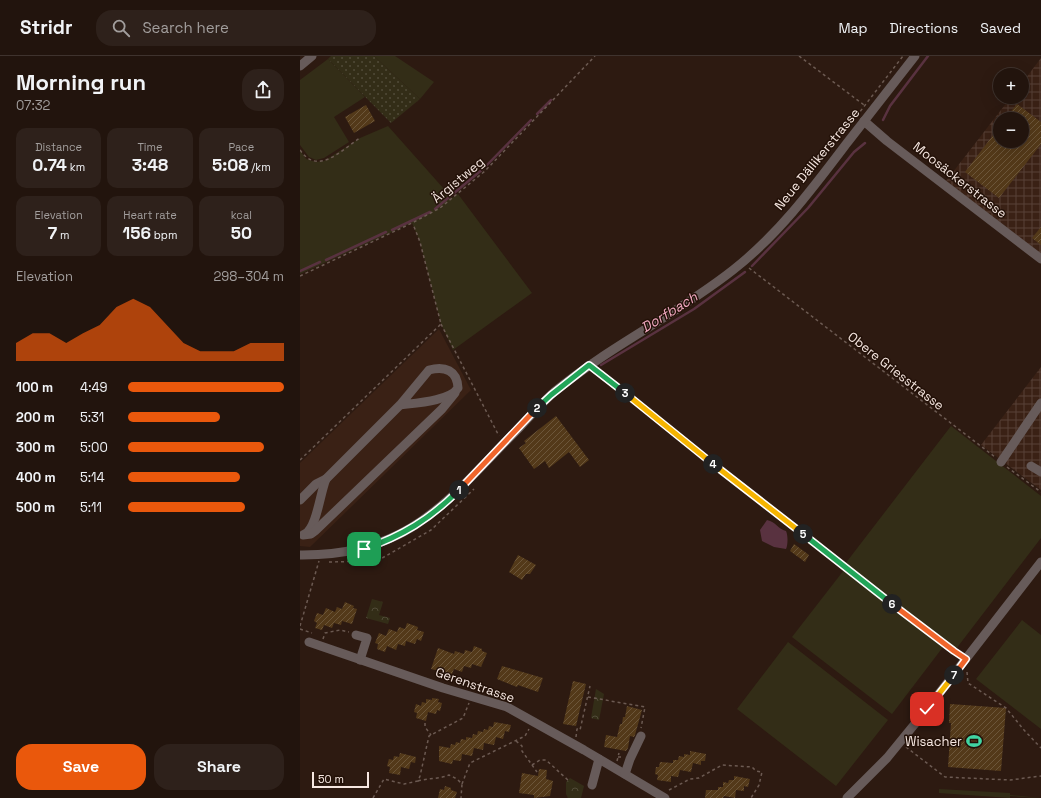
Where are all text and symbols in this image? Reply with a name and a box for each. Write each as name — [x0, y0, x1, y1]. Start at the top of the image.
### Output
search box — [96, 10, 376, 46]
text: Stridr — [20, 15, 72, 40]
icon: search — [110, 17, 132, 39]
text: Search here — [142, 18, 229, 37]
text: Map — [838, 19, 868, 37]
text: Directions — [890, 19, 958, 37]
text: Saved — [980, 19, 1021, 37]
text: Morning run — [16, 68, 146, 96]
map controls — [993, 68, 1029, 148]
button: + — [993, 68, 1029, 104]
button: share — [242, 69, 284, 111]
text: 07:32 — [16, 97, 50, 114]
street label: Neue Dällikerstrasse — [771, 105, 863, 213]
button: − — [993, 112, 1029, 148]
street label: Moosäckerstrasse — [910, 138, 1010, 222]
text: Distance — [35, 140, 82, 154]
text: Time — [137, 140, 163, 154]
text: Pace — [228, 140, 254, 154]
street label: Ärgistweg — [428, 153, 488, 207]
text: 0.74 — [32, 154, 67, 176]
text: 3:48 — [132, 154, 168, 176]
text: 5:08 — [212, 154, 248, 176]
text: km — [67, 160, 85, 174]
text: /km — [248, 160, 271, 174]
text: Elevation — [35, 208, 83, 222]
text: Heart rate — [123, 208, 177, 222]
text: kcal — [231, 208, 252, 222]
text: 7 — [48, 222, 57, 244]
text: 156 — [123, 222, 151, 244]
text: 50 — [231, 222, 252, 244]
text: m — [57, 228, 70, 242]
text: bpm — [151, 228, 177, 242]
text: Elevation — [16, 268, 73, 285]
text: 298–304 m — [213, 268, 284, 285]
water label: Dorfbach — [637, 287, 701, 336]
street label: Obere Griesstrasse — [844, 328, 948, 414]
text: 100 m — [16, 379, 53, 396]
text: 4:49 — [80, 379, 108, 396]
pin: 3 — [615, 383, 635, 403]
text: 3 — [622, 386, 628, 400]
pin: 2 — [527, 398, 547, 418]
text: 2 — [534, 401, 540, 415]
text: 200 m — [16, 409, 55, 426]
text: 5:31 — [80, 409, 104, 426]
text: 300 m — [16, 439, 55, 456]
text: 5:00 — [80, 439, 108, 456]
pin: 4 — [703, 454, 723, 474]
text: 4 — [710, 457, 717, 471]
text: 400 m — [16, 469, 56, 486]
text: 5:14 — [80, 469, 105, 486]
pin: 1 — [449, 480, 469, 500]
text: 1 — [457, 483, 461, 497]
text: 500 m — [16, 499, 55, 516]
text: 5:11 — [80, 499, 102, 516]
pin: 5 — [793, 524, 813, 544]
text: 5 — [800, 527, 806, 541]
pin — [347, 532, 381, 566]
icon: arrive — [353, 538, 375, 560]
pin: 6 — [882, 594, 902, 614]
text: 6 — [889, 597, 895, 611]
street label: Gerenstrasse — [433, 663, 517, 707]
pin: 7 — [944, 665, 964, 685]
text: 7 — [951, 668, 957, 682]
pin — [910, 692, 944, 726]
icon: check — [916, 698, 938, 720]
sports icon: Wisacher — [965, 732, 983, 750]
place label: Wisacher — [905, 733, 962, 750]
button: Save — [16, 744, 146, 790]
button: Share — [154, 744, 284, 790]
scale bar — [312, 770, 369, 789]
text: 50 m — [318, 772, 344, 786]

